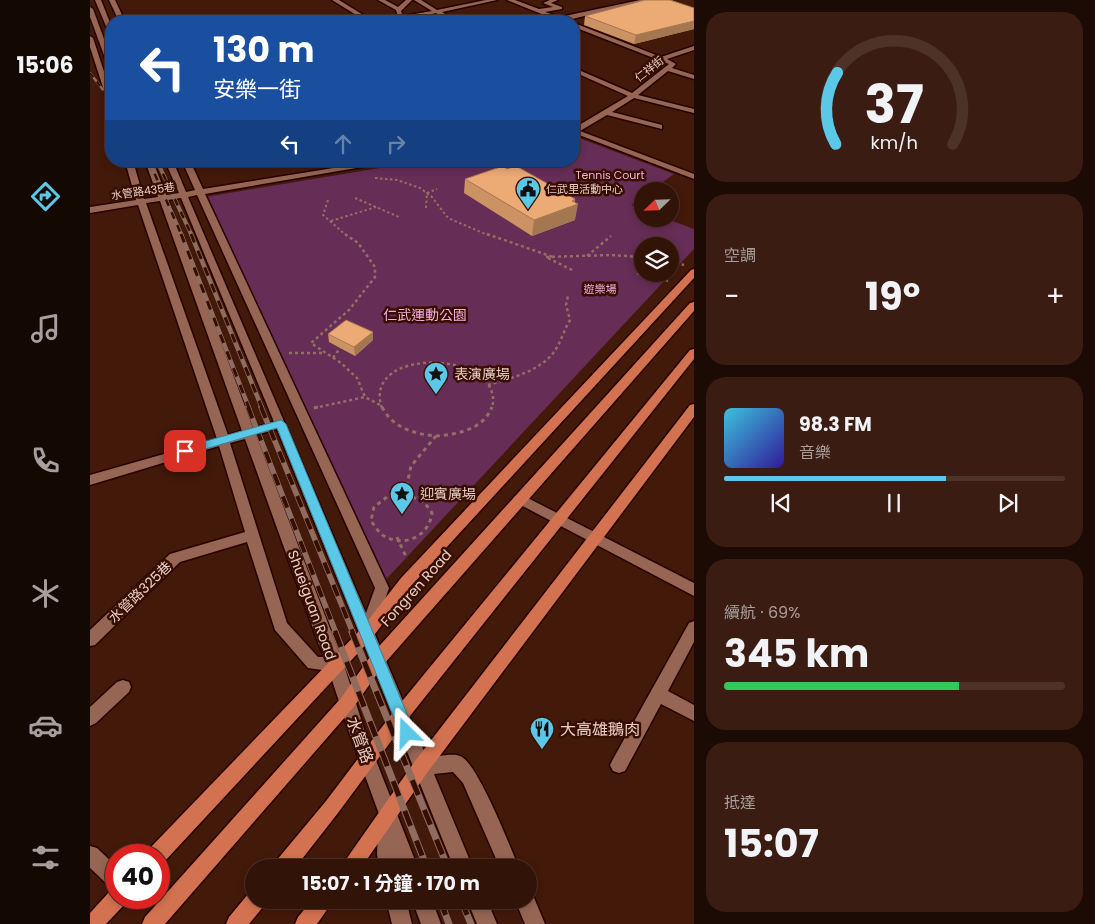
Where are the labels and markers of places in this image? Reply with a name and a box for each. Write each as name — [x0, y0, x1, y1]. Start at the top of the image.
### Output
public building icon: 仁武里活動中心 — [515, 176, 541, 210]
place label: 仁武里活動中心 — [546, 181, 623, 197]
place icon: 表演廣場 — [423, 361, 449, 395]
place label: 表演廣場 — [454, 364, 510, 384]
pin — [164, 430, 206, 472]
place icon: 迎賓廣場 — [389, 481, 415, 515]
place label: 迎賓廣場 — [420, 484, 476, 504]
restaurant icon: 大高雄鵝肉 — [529, 716, 555, 750]
place label: 大高雄鵝肉 — [560, 718, 640, 741]

